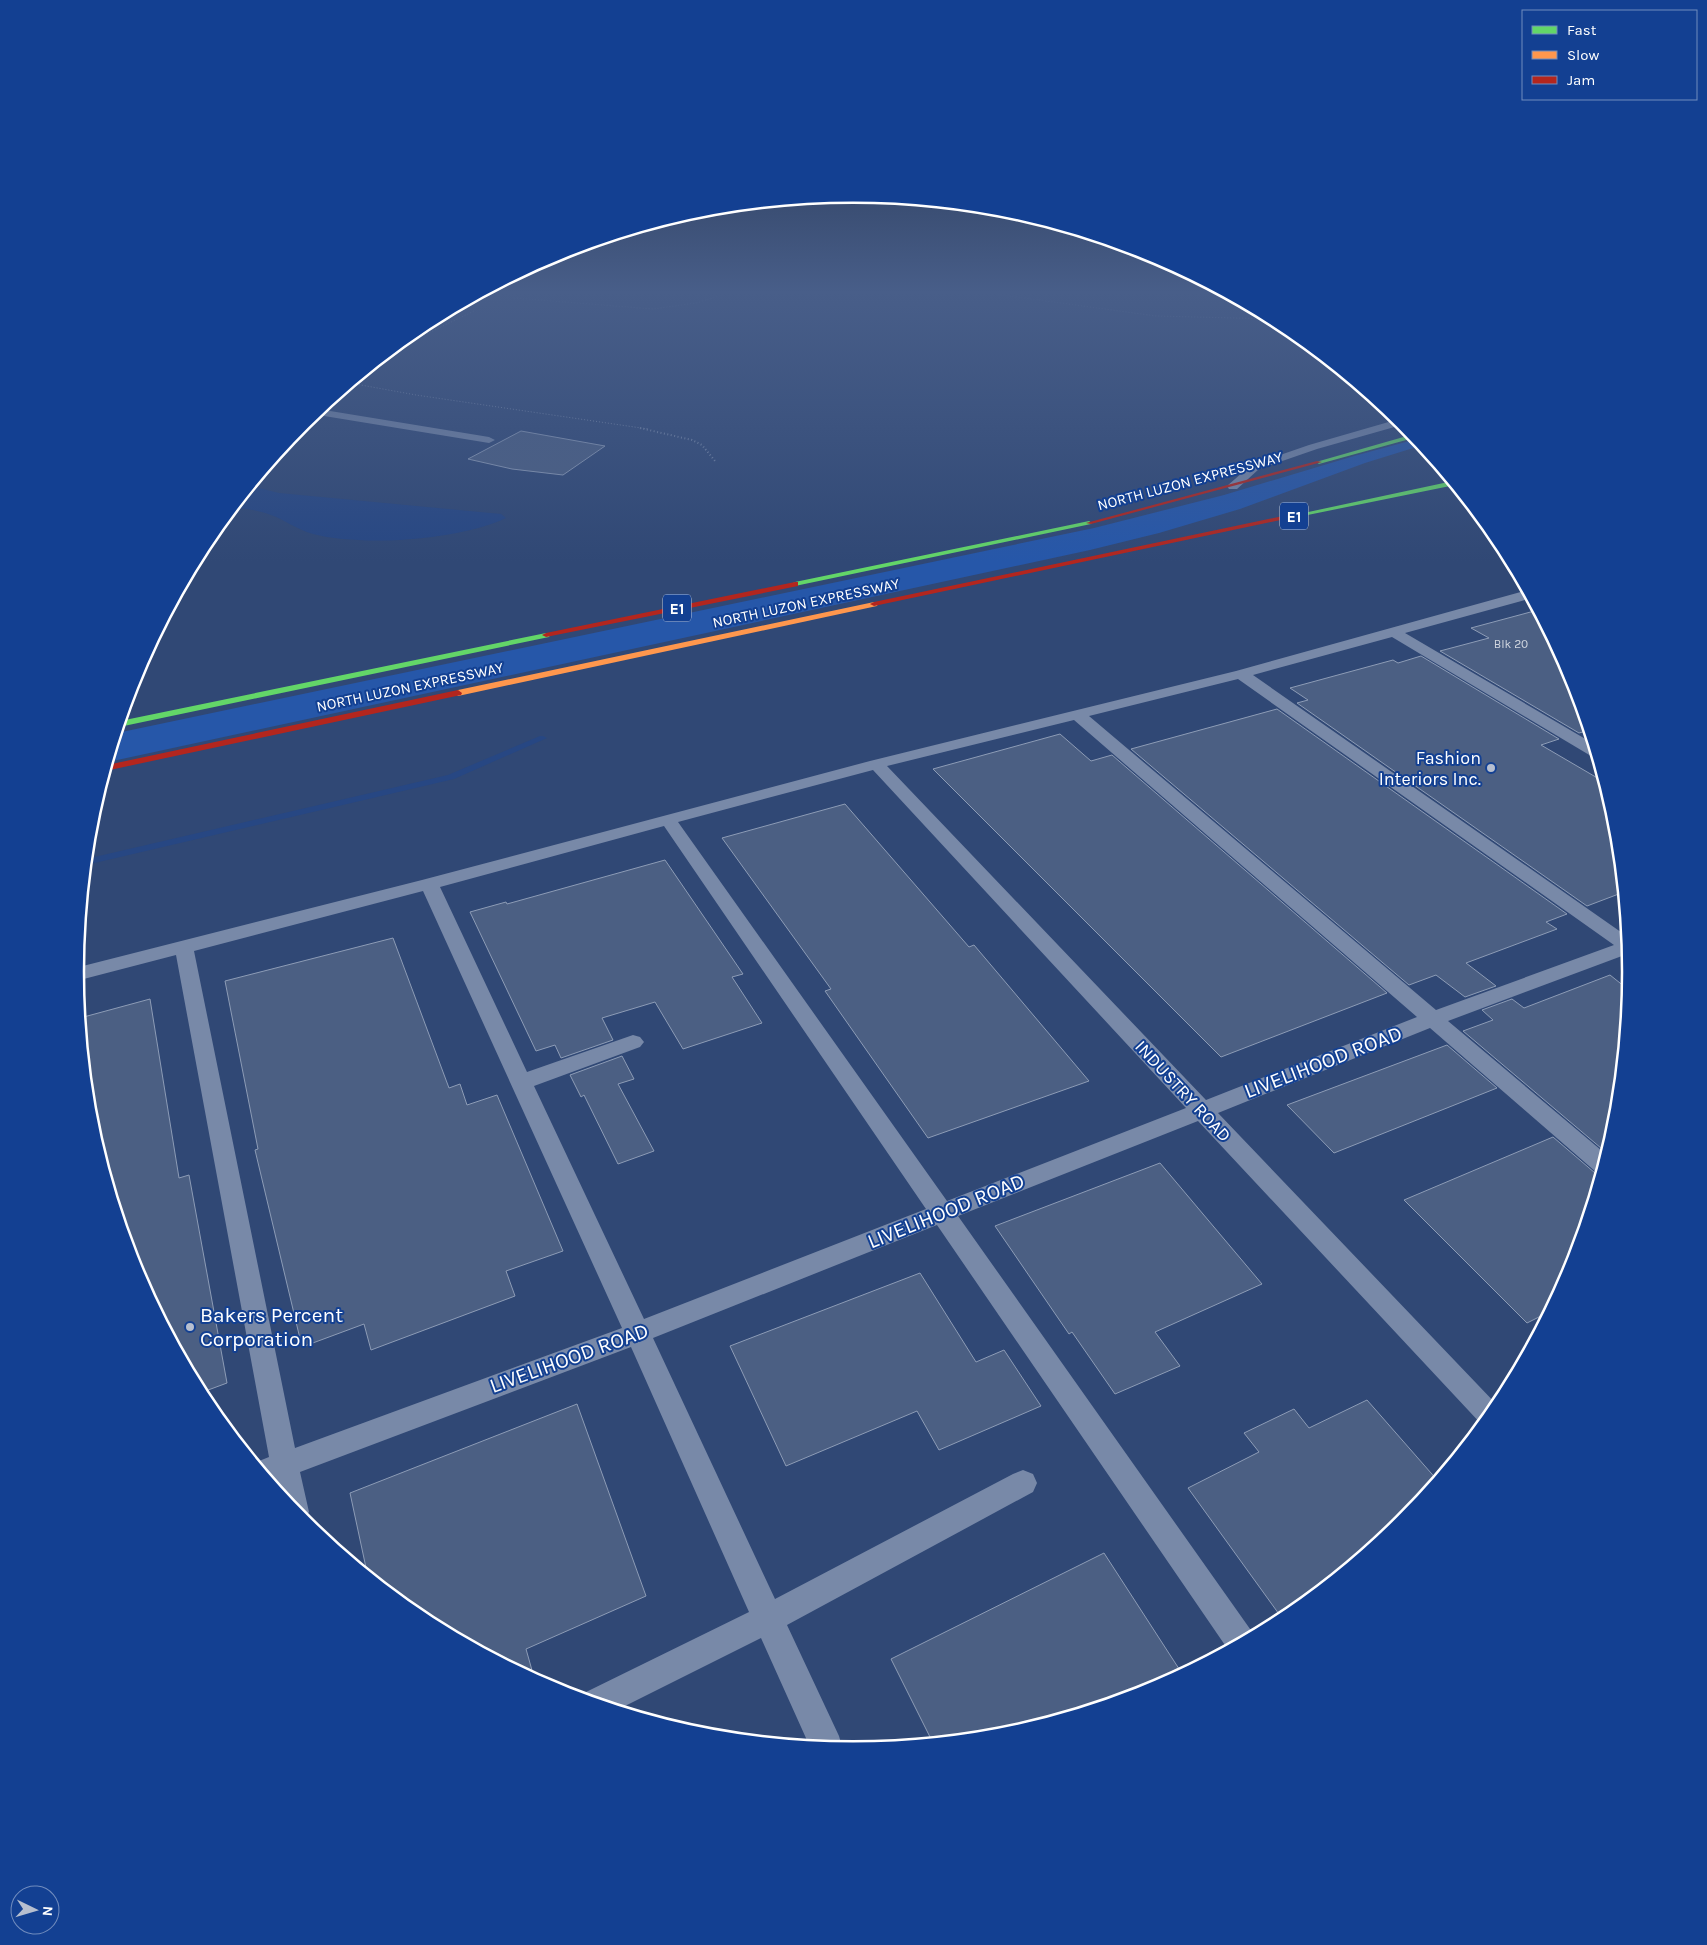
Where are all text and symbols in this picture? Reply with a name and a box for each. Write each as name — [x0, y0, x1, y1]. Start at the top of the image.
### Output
legend — [1522, 10, 1697, 100]
text: Fast — [1567, 21, 1597, 39]
text: Slow — [1567, 46, 1599, 64]
text: Jam — [1567, 71, 1595, 89]
street label: NORTH LUZON EXPRESSWAY — [1095, 447, 1285, 514]
road number: E1 — [1280, 502, 1308, 530]
street label: NORTH LUZON EXPRESSWAY — [711, 574, 902, 632]
road number: E1 — [663, 594, 691, 622]
house number: Blk 20 — [1494, 637, 1528, 651]
street label: NORTH LUZON EXPRESSWAY — [315, 658, 506, 716]
place label: Fashion Interiors Inc. — [1379, 747, 1481, 790]
marker: Fashion Interiors Inc. — [1485, 762, 1497, 774]
street label: LIVELIHOOD ROAD — [1241, 1021, 1405, 1103]
street label: INDUSTRY ROAD — [1130, 1036, 1236, 1146]
street label: LIVELIHOOD ROAD — [864, 1169, 1028, 1253]
place label: Bakers Percent Corporation — [200, 1303, 343, 1351]
street label: LIVELIHOOD ROAD — [486, 1318, 652, 1398]
marker: Bakers Percent Corporation — [184, 1321, 196, 1333]
north arrow — [10, 1885, 60, 1935]
text: N — [39, 1905, 56, 1917]

